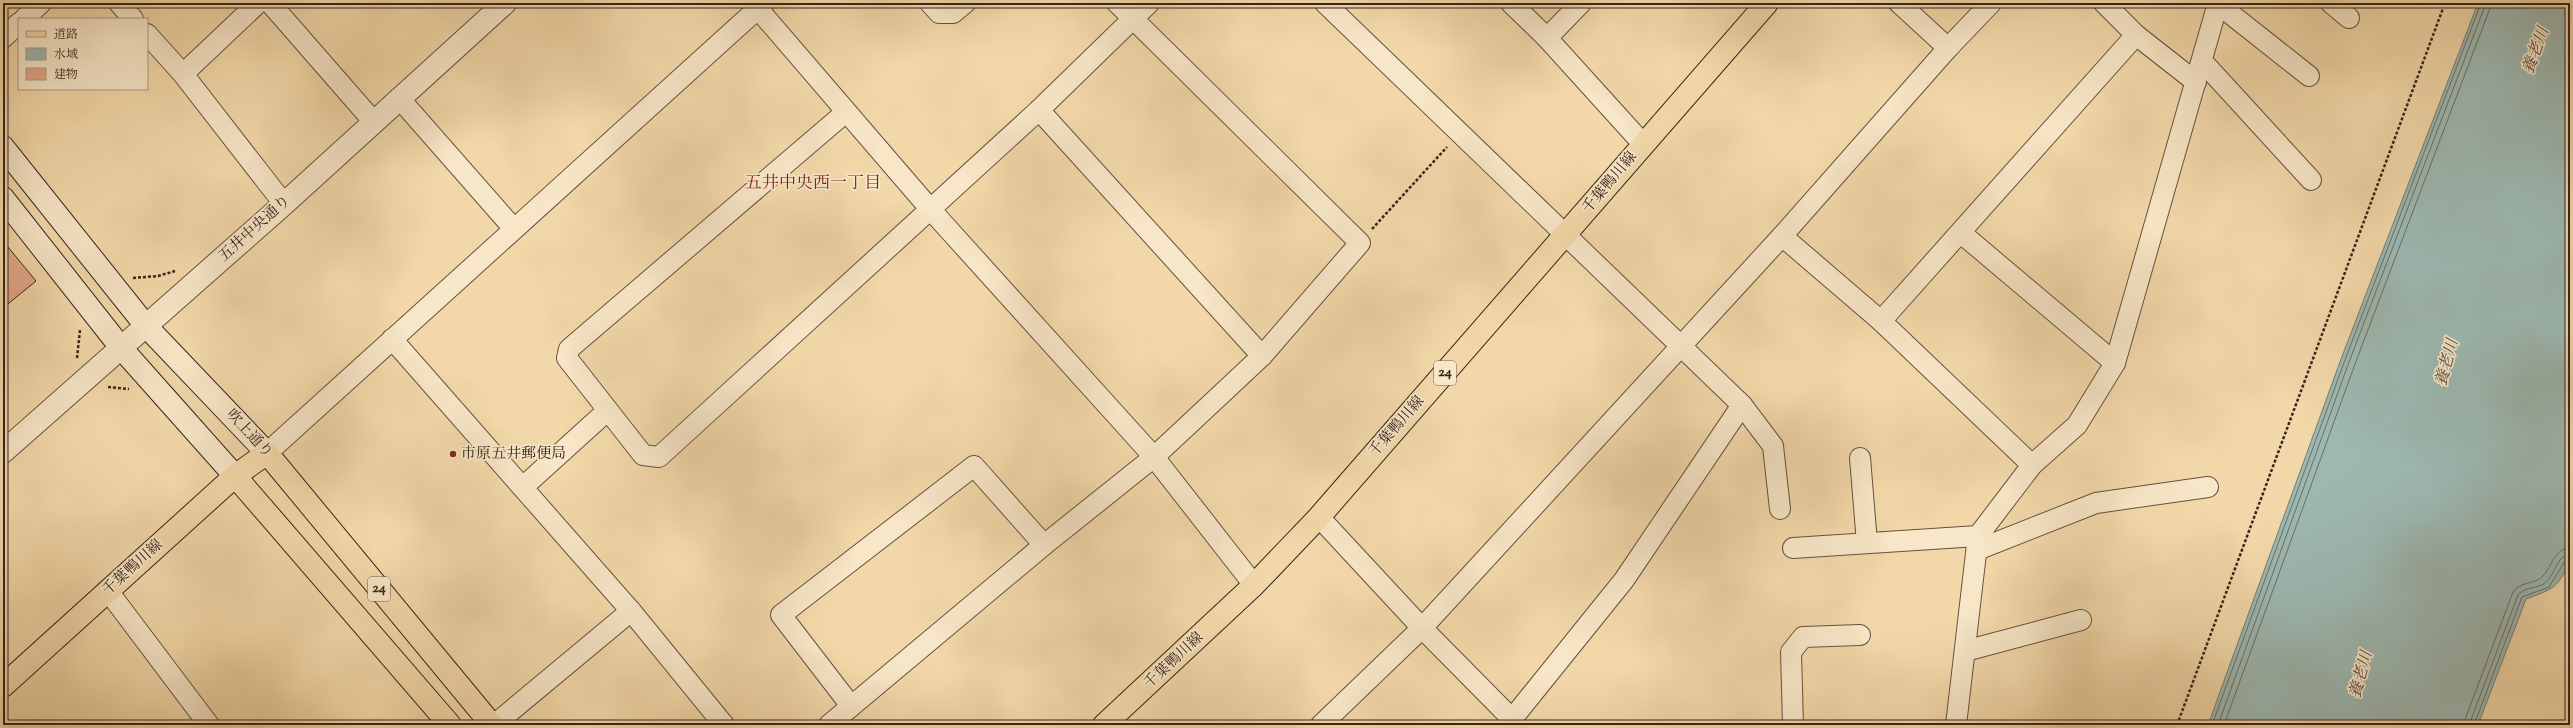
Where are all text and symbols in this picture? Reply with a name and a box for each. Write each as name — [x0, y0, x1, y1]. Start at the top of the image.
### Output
legend — [18, 18, 148, 90]
water label: 養老川 — [2518, 23, 2557, 77]
text: 道路 — [54, 26, 78, 44]
text: 水域 — [54, 46, 78, 64]
text: 建物 — [54, 66, 78, 84]
street label: 千葉鴨川線 — [1578, 148, 1642, 218]
district label: 五井中央西一丁目 — [745, 172, 881, 196]
street label: 五井中央通り — [215, 191, 295, 267]
water label: 養老川 — [2431, 335, 2466, 389]
road number: 24 — [1434, 361, 1456, 385]
street label: 千葉鴨川線 — [1364, 392, 1430, 462]
street label: 吹上通り — [221, 405, 277, 463]
place label: 市原五井郵便局 — [461, 444, 566, 465]
marker: 市原五井郵便局 — [448, 449, 458, 459]
street label: 千葉鴨川線 — [98, 535, 168, 601]
road number: 24 — [368, 577, 390, 601]
street label: 千葉鴨川線 — [1139, 628, 1209, 694]
water label: 養老川 — [2345, 647, 2380, 701]

